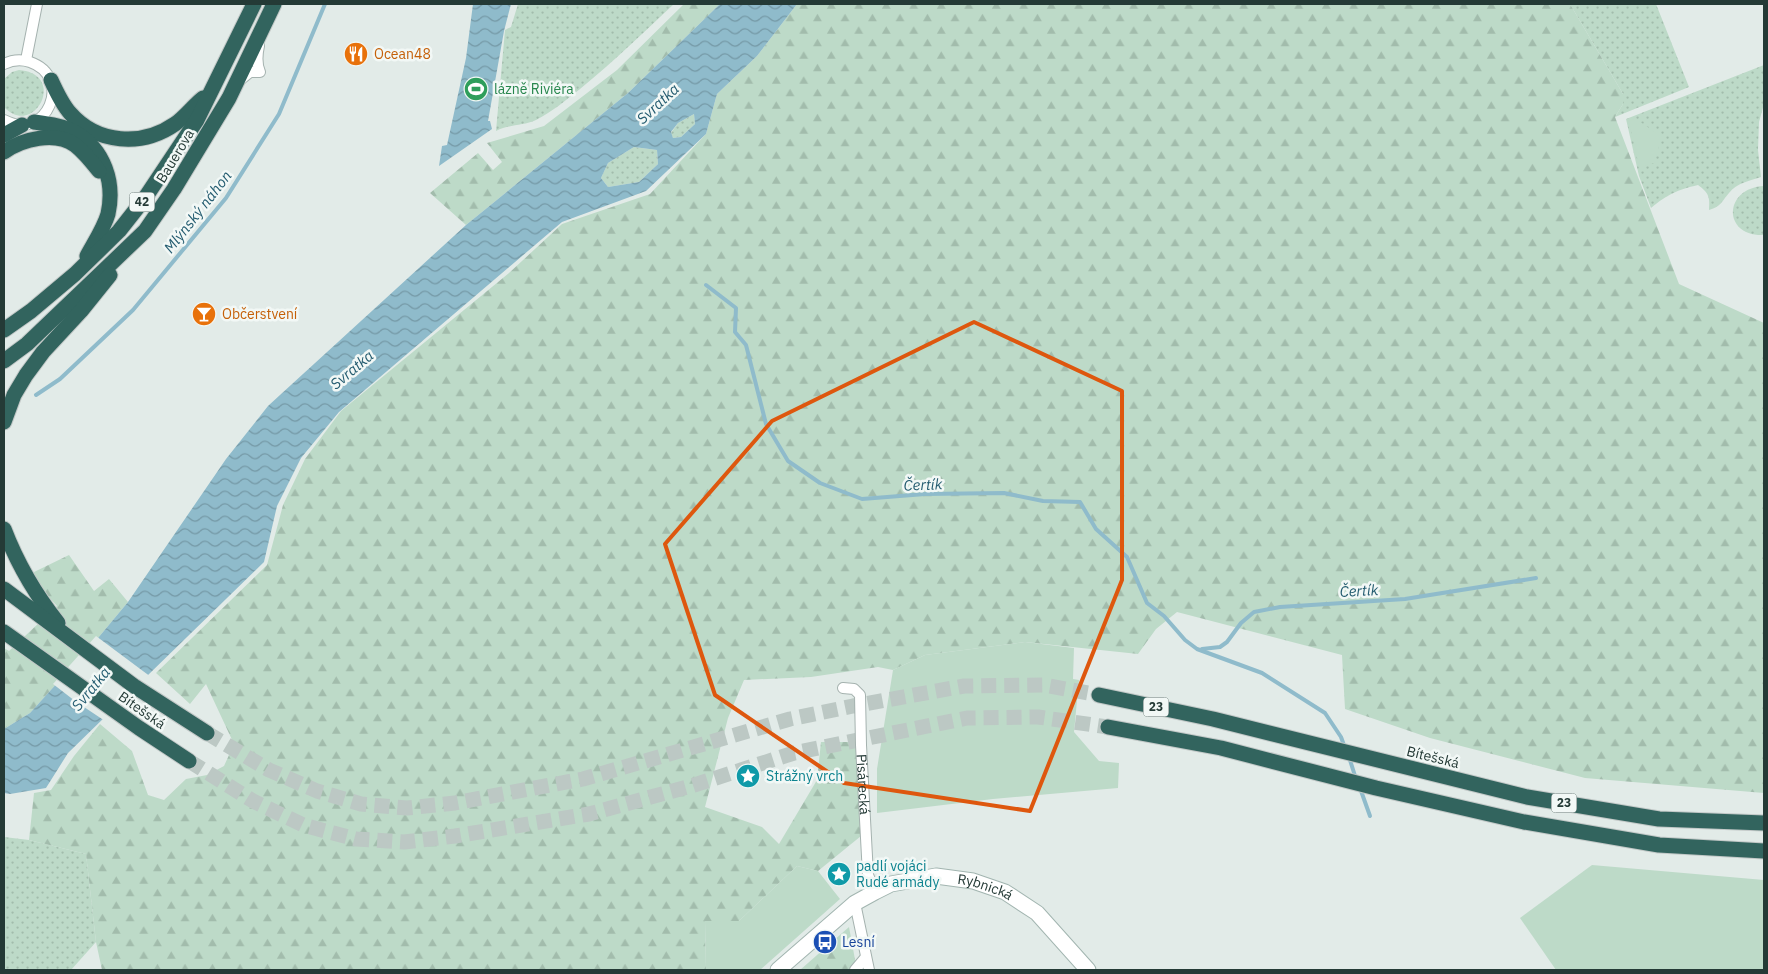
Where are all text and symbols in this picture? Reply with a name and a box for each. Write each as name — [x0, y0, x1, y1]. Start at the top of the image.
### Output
restaurant icon: Ocean48 — [343, 41, 369, 67]
place label: Ocean48 — [374, 45, 431, 63]
sports icon: lázně Riviéra — [463, 76, 489, 102]
water label: Svratka — [633, 79, 683, 128]
place label: lázně Riviéra — [494, 80, 574, 98]
street label: Bauerova — [152, 126, 198, 186]
water label: Mlýnský náhon — [160, 167, 236, 257]
road number: 42 — [130, 192, 154, 212]
bar icon: Občerstvení — [191, 301, 217, 327]
place label: Občerstvení — [222, 305, 298, 323]
water label: Svratka — [326, 346, 378, 393]
water label: Čertík — [903, 474, 943, 495]
water label: Čertík — [1339, 580, 1379, 601]
water label: Svratka — [67, 663, 114, 714]
street label: Bítešská — [115, 687, 170, 733]
road number: 23 — [1144, 698, 1168, 716]
street label: Bítešská — [1405, 742, 1462, 772]
street label: Pisárecká — [852, 754, 874, 816]
place icon: Strážný vrch — [735, 763, 761, 789]
place label: Strážný vrch — [766, 767, 843, 785]
road number: 23 — [1552, 794, 1576, 812]
place label: padlí vojáci Rudé armády — [856, 857, 939, 891]
place icon: padlí vojáci Rudé armády — [826, 861, 852, 887]
street label: Rybnická — [956, 870, 1017, 904]
bus stop icon: Lesní — [812, 929, 838, 955]
place label: Lesní — [842, 933, 875, 951]

